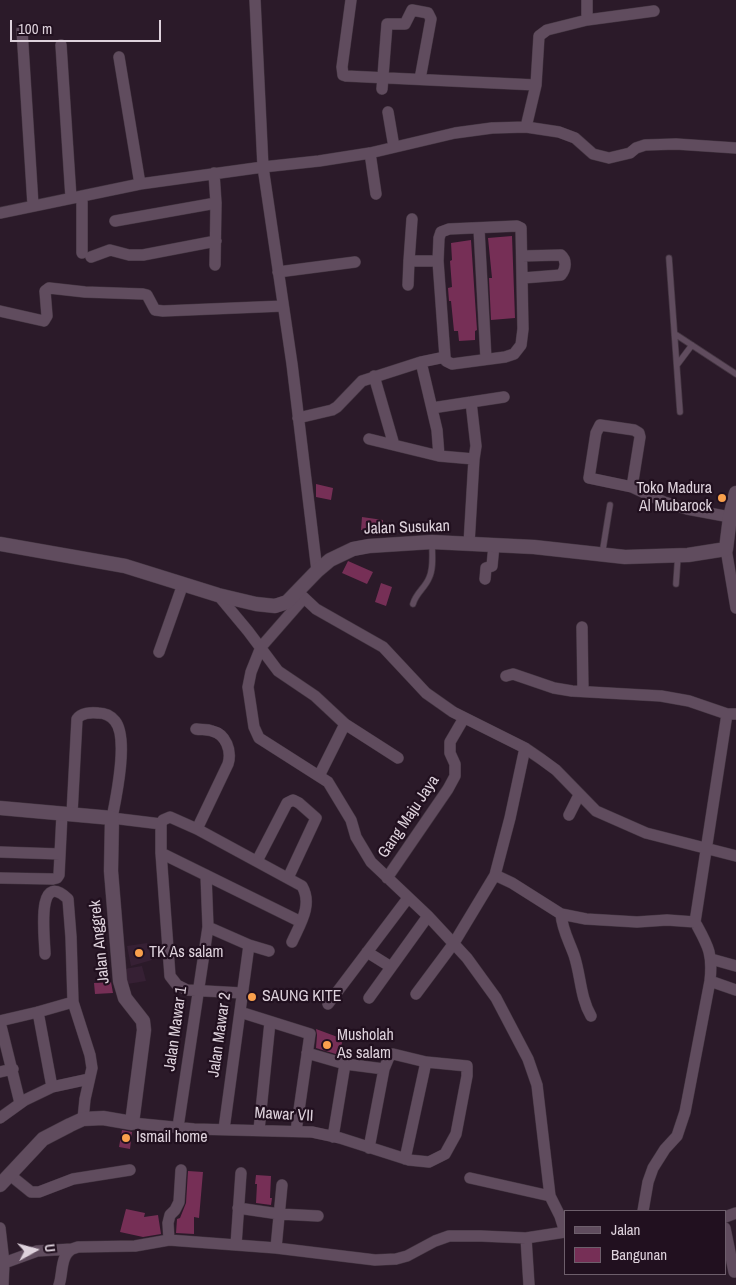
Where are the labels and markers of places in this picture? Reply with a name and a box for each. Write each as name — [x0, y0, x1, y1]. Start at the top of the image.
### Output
place label: Toko Madura Al Mubarock — [636, 479, 712, 517]
marker: Toko Madura Al Mubarock — [716, 492, 728, 504]
place label: TK As salam — [149, 943, 223, 963]
marker: TK As salam — [133, 947, 145, 959]
place label: SAUNG KITE — [262, 987, 341, 1007]
marker: SAUNG KITE — [246, 991, 258, 1003]
place label: Musholah As salam — [337, 1026, 394, 1064]
marker: Musholah As salam — [321, 1039, 333, 1051]
place label: Ismail home — [136, 1128, 207, 1148]
marker: Ismail home — [120, 1132, 132, 1144]

